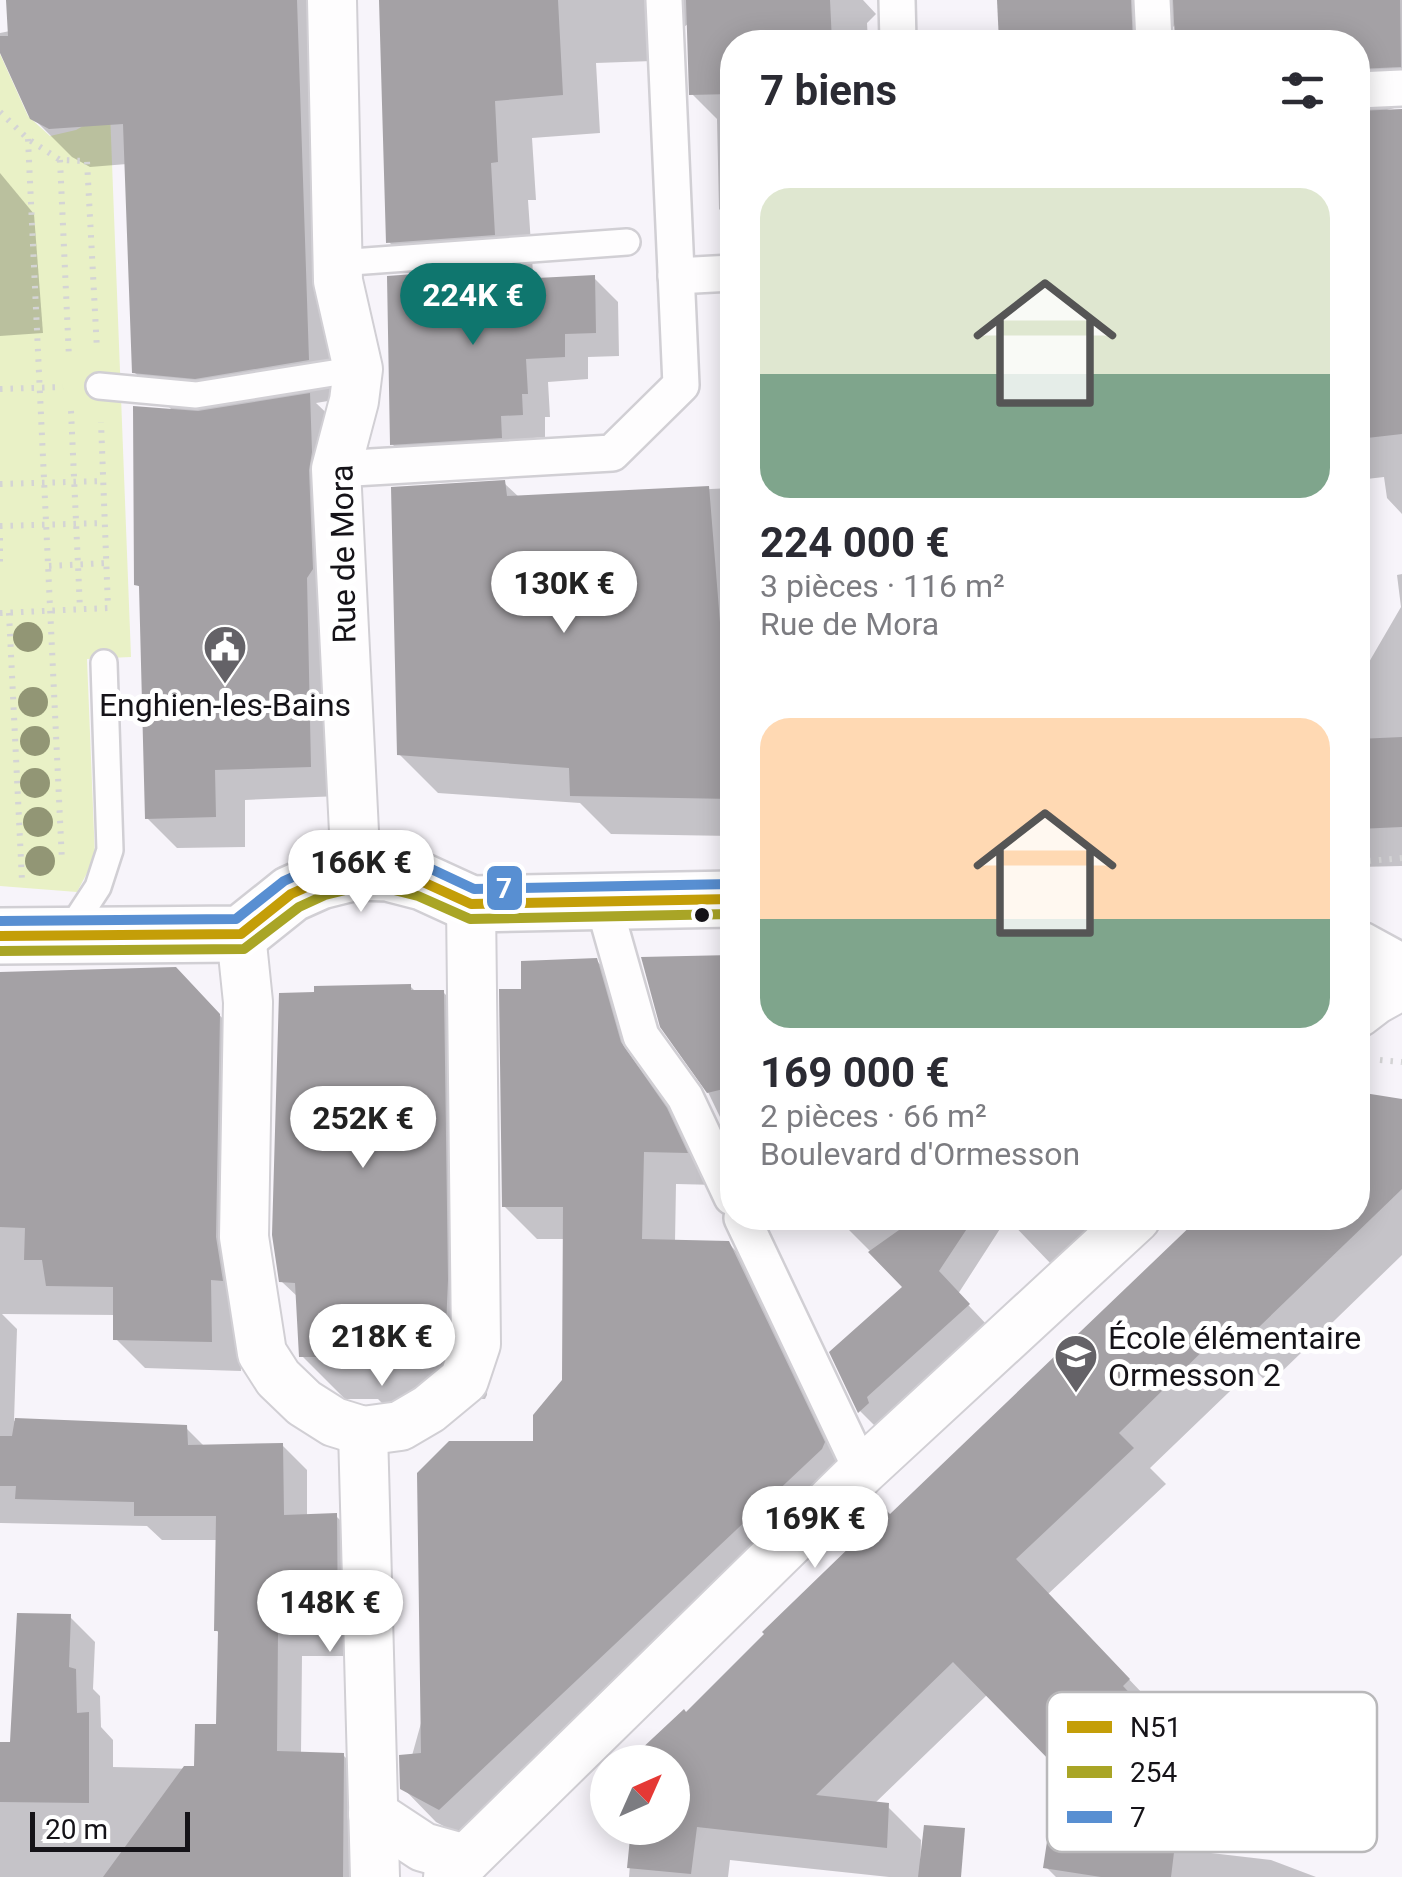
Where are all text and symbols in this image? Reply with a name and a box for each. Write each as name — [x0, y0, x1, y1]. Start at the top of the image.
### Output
icon: filters — [1275, 63, 1330, 118]
text: 7 biens — [760, 66, 897, 115]
icon: home — [955, 253, 1135, 433]
pin: 224K € — [392, 263, 554, 348]
text: 224K € — [422, 276, 524, 314]
street label: Rue de Mora — [322, 464, 364, 644]
text: 224 000 € — [760, 518, 950, 567]
pin: 130K € — [483, 551, 645, 636]
text: 130K € — [513, 564, 615, 602]
text: 3 pièces · 116 m² — [760, 567, 1005, 605]
text: Rue de Mora — [760, 605, 939, 643]
public building icon: Enghien-les-Bains — [202, 624, 248, 685]
place label: Enghien-les-Bains — [99, 686, 351, 724]
icon: home — [955, 783, 1135, 963]
pin: 166K € — [280, 830, 442, 915]
text: 166K € — [310, 843, 412, 881]
line badge: 7 — [485, 864, 524, 912]
text: 7 — [496, 872, 512, 905]
unlabelled marker — [692, 905, 712, 925]
text: 169 000 € — [760, 1048, 950, 1097]
pin: 252K € — [282, 1086, 444, 1171]
text: 2 pièces · 66 m² — [760, 1097, 987, 1135]
text: 252K € — [312, 1099, 414, 1137]
text: Boulevard d'Ormesson — [760, 1135, 1080, 1173]
pin: 218K € — [301, 1304, 463, 1389]
text: 218K € — [331, 1317, 433, 1355]
place label: École élémentaire Ormesson 2 — [1108, 1319, 1361, 1394]
school or university icon: École élémentaire Ormesson 2 — [1053, 1333, 1099, 1394]
pin: 169K € — [734, 1486, 896, 1571]
text: 169K € — [764, 1499, 866, 1537]
pin: 148K € — [249, 1570, 411, 1655]
text: 148K € — [279, 1583, 381, 1621]
legend — [1047, 1692, 1377, 1852]
text: N51 — [1130, 1711, 1181, 1744]
north arrow — [590, 1745, 690, 1845]
map controls — [590, 1745, 690, 1845]
text: 254 — [1130, 1756, 1177, 1789]
text: 7 — [1130, 1801, 1146, 1834]
scale bar — [30, 1807, 190, 1852]
text: 20 m — [45, 1813, 108, 1846]

